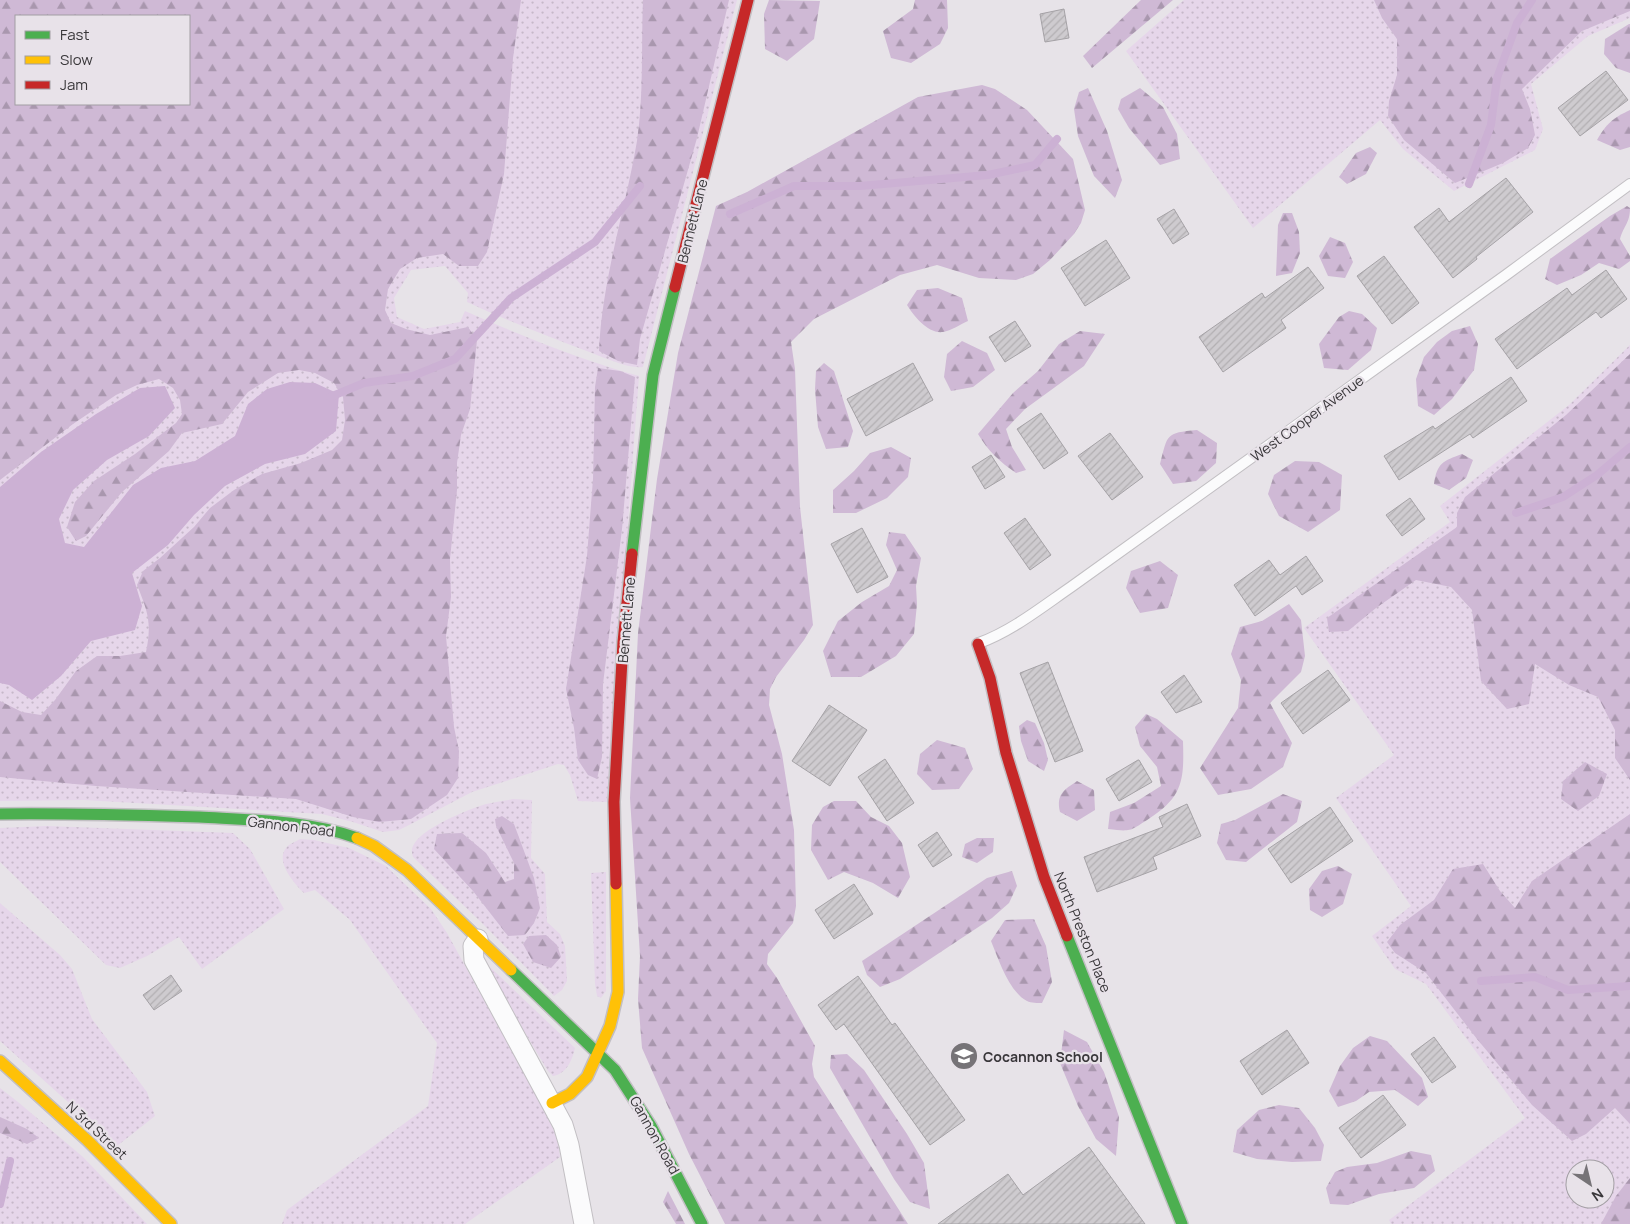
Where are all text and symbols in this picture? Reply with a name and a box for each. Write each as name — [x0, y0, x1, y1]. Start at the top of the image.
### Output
legend — [15, 15, 190, 105]
text: Fast — [60, 24, 89, 45]
text: Slow — [60, 49, 93, 70]
text: Jam — [60, 74, 88, 95]
street label: Bennett Lane — [672, 177, 712, 265]
street label: West Cooper Avenue — [1247, 371, 1367, 465]
street label: Bennett Lane — [613, 576, 639, 664]
street label: Gannon Road — [247, 811, 335, 841]
street label: North Preston Place — [1050, 869, 1116, 995]
school or university icon: Cocannon School — [949, 1041, 979, 1071]
place label: Cocannon School — [983, 1047, 1103, 1066]
street label: Gannon Road — [626, 1092, 684, 1178]
street label: N 3rd Street — [62, 1097, 132, 1164]
north arrow — [1565, 1159, 1615, 1209]
text: N — [1588, 1184, 1607, 1206]

